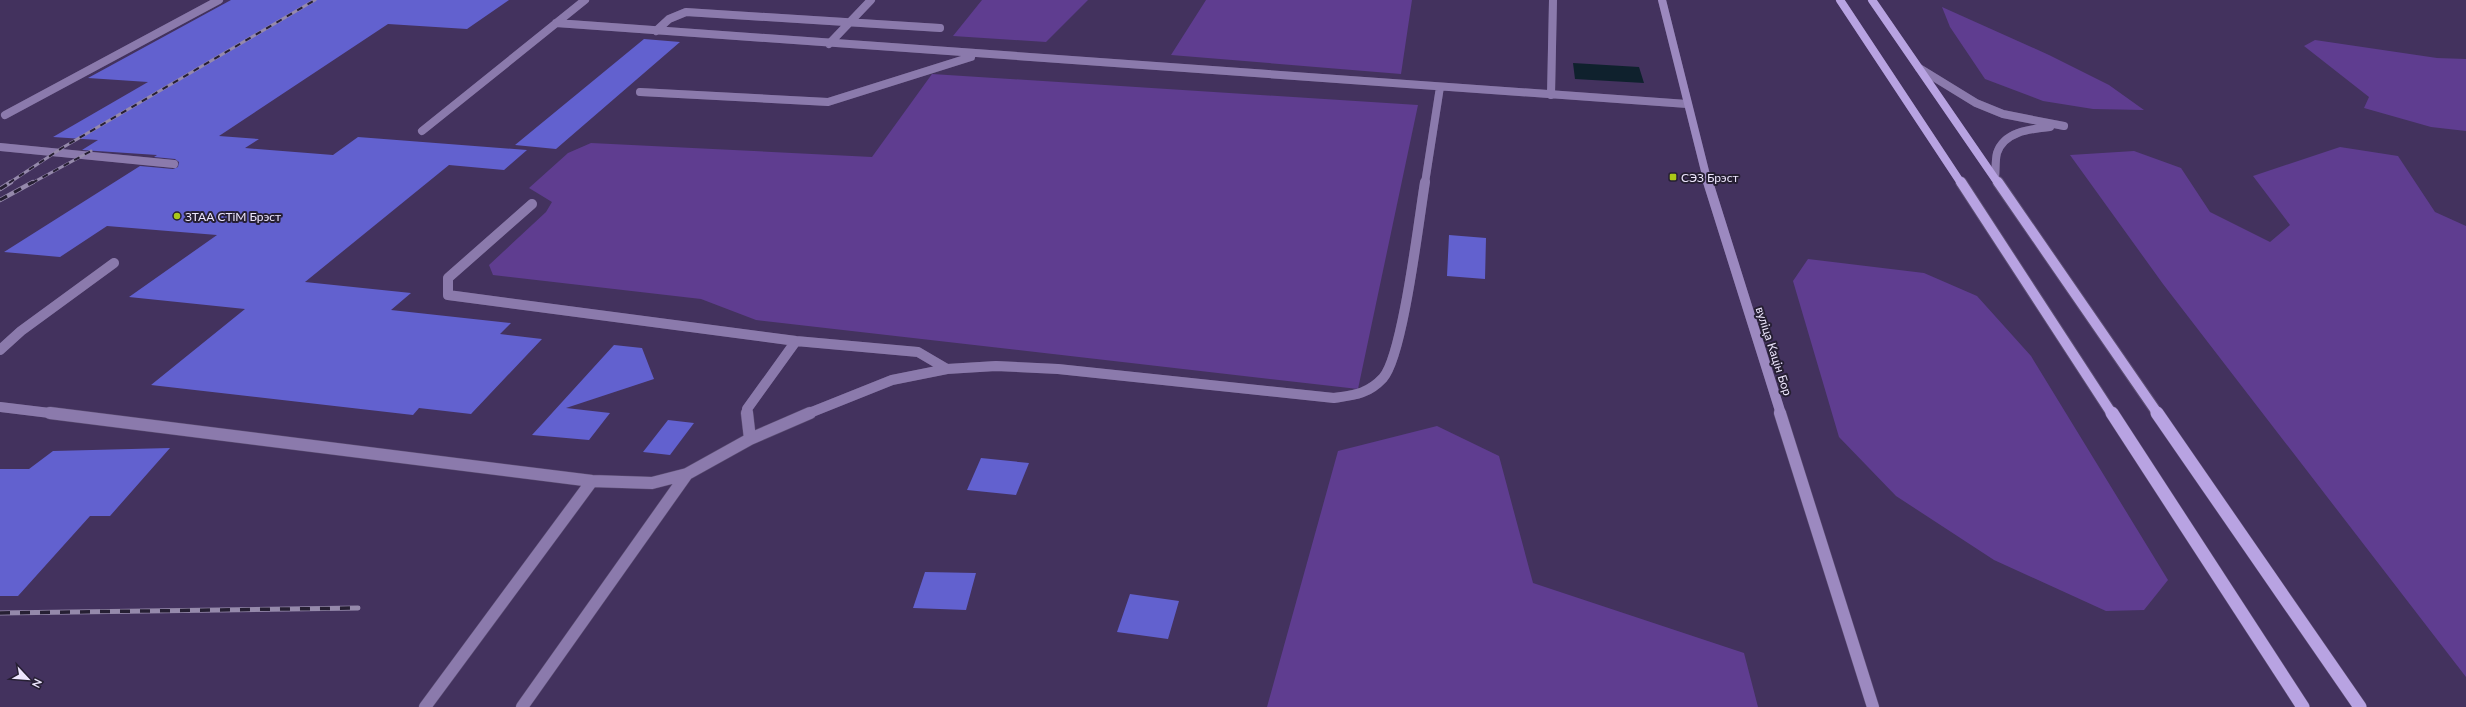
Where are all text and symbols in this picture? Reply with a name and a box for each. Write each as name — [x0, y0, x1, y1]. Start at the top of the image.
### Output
place label: СЭЗ Брэст — [1681, 170, 1738, 185]
marker: СЭЗ Брэст — [1668, 172, 1678, 182]
place label: ЗТАА СТіМ Брэст — [185, 209, 281, 224]
marker: ЗТАА СТіМ Брэст — [172, 211, 182, 221]
street label: вуліца Кацін Бор — [1753, 305, 1796, 398]
north arrow — [8, 659, 48, 699]
text: N — [30, 677, 45, 690]

